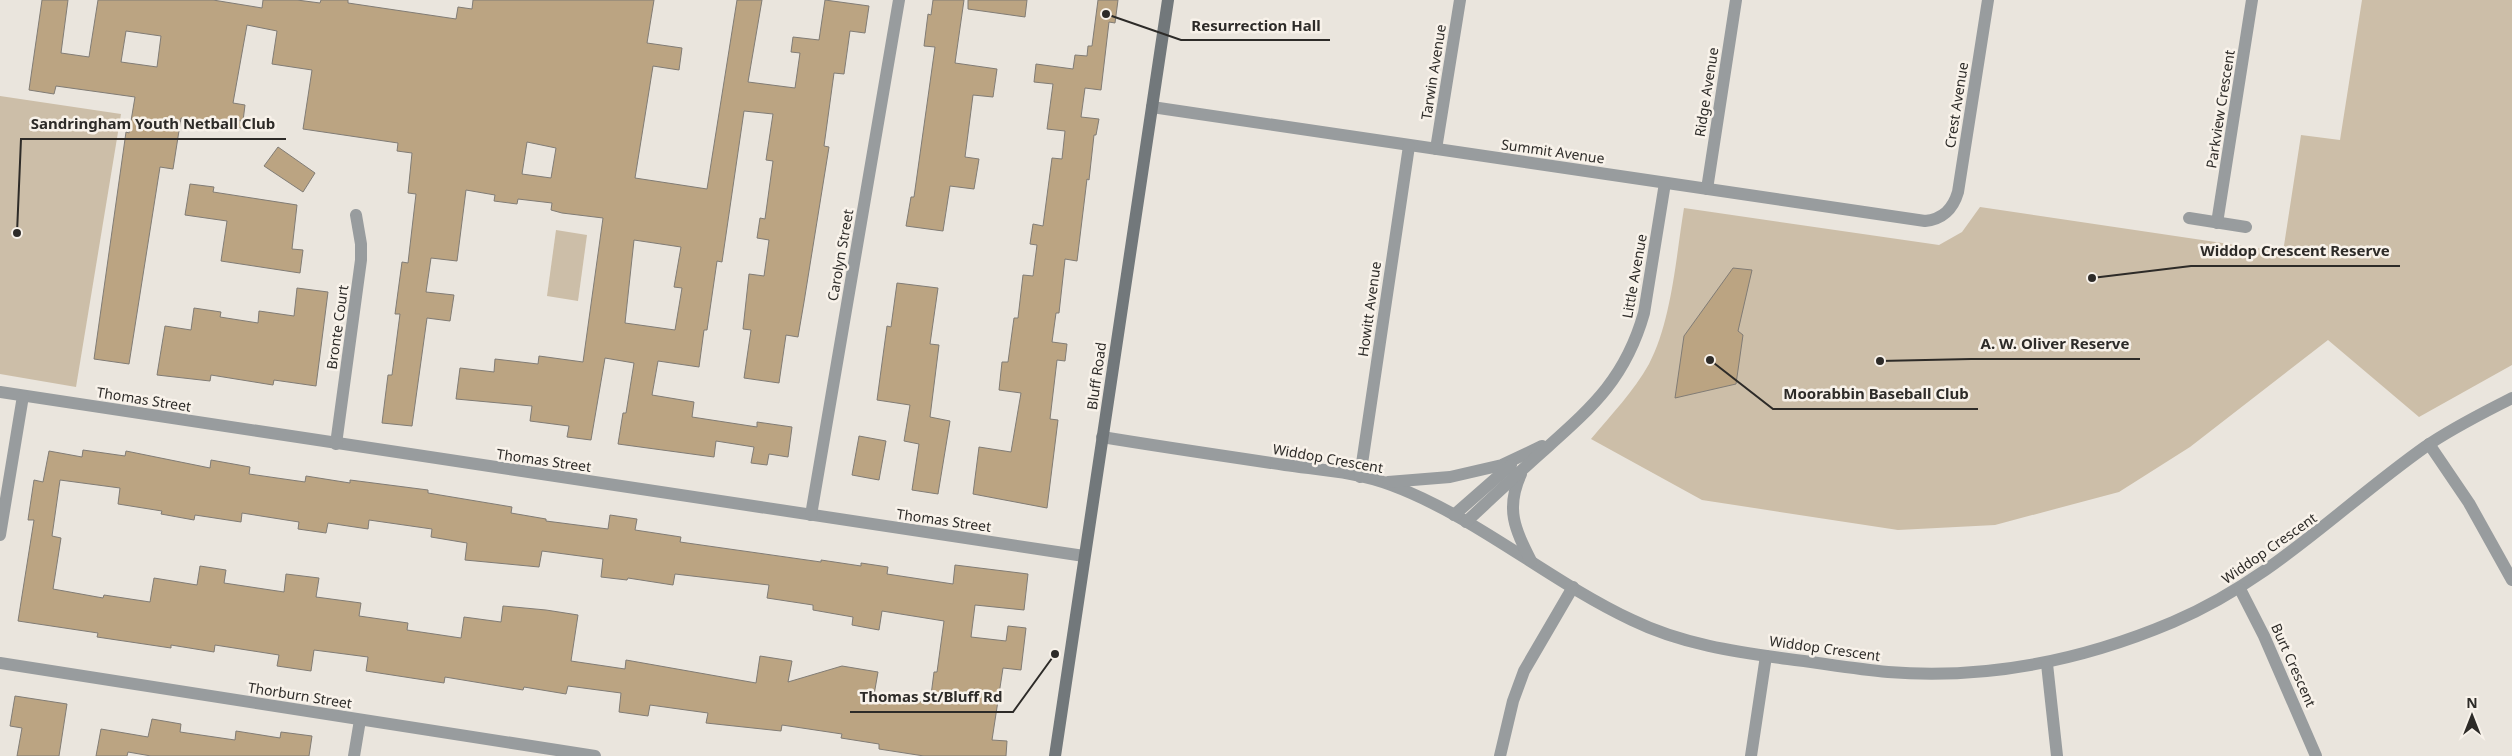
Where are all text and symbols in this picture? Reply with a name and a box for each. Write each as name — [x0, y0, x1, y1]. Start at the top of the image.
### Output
callout: Resurrection Hall — [1181, 10, 1330, 40]
text: Resurrection Hall — [1191, 15, 1321, 35]
street label: Tarwin Avenue — [1416, 23, 1450, 121]
street label: Ridge Avenue — [1690, 46, 1722, 138]
street label: Parkview Crescent — [2201, 48, 2239, 170]
street label: Crest Avenue — [1940, 61, 1972, 149]
callout: Sandringham Youth Netball Club — [21, 109, 286, 139]
text: Sandringham Youth Netball Club — [31, 113, 275, 133]
street label: Summit Avenue — [1500, 134, 1606, 168]
street label: Carolyn Street — [823, 208, 857, 302]
street label: Little Avenue — [1617, 232, 1651, 320]
callout: Widdop Crescent Reserve — [2191, 236, 2400, 266]
text: Widdop Crescent Reserve — [2200, 240, 2390, 260]
street label: Howitt Avenue — [1353, 260, 1385, 358]
street label: Bronte Court — [322, 284, 352, 370]
callout: A. W. Oliver Reserve — [1971, 329, 2140, 359]
text: A. W. Oliver Reserve — [1981, 333, 2129, 353]
street label: Bluff Road — [1082, 341, 1110, 411]
callout: Moorabbin Baseball Club — [1773, 379, 1978, 409]
street label: Thomas Street — [95, 382, 193, 416]
text: Moorabbin Baseball Club — [1783, 383, 1969, 403]
street label: Widdop Crescent — [1271, 439, 1385, 477]
street label: Thomas Street — [495, 444, 593, 476]
street label: Thomas Street — [895, 504, 993, 536]
street label: Widdop Crescent — [2218, 508, 2320, 588]
street label: Burt Crescent — [2267, 620, 2321, 710]
street label: Widdop Crescent — [1768, 631, 1882, 665]
street label: Thorburn Street — [247, 677, 353, 713]
callout: Thomas St/Bluff Rd — [850, 682, 1013, 712]
text: Thomas St/Bluff Rd — [860, 686, 1002, 706]
north arrow — [2447, 691, 2497, 741]
text: N — [2466, 693, 2478, 712]

